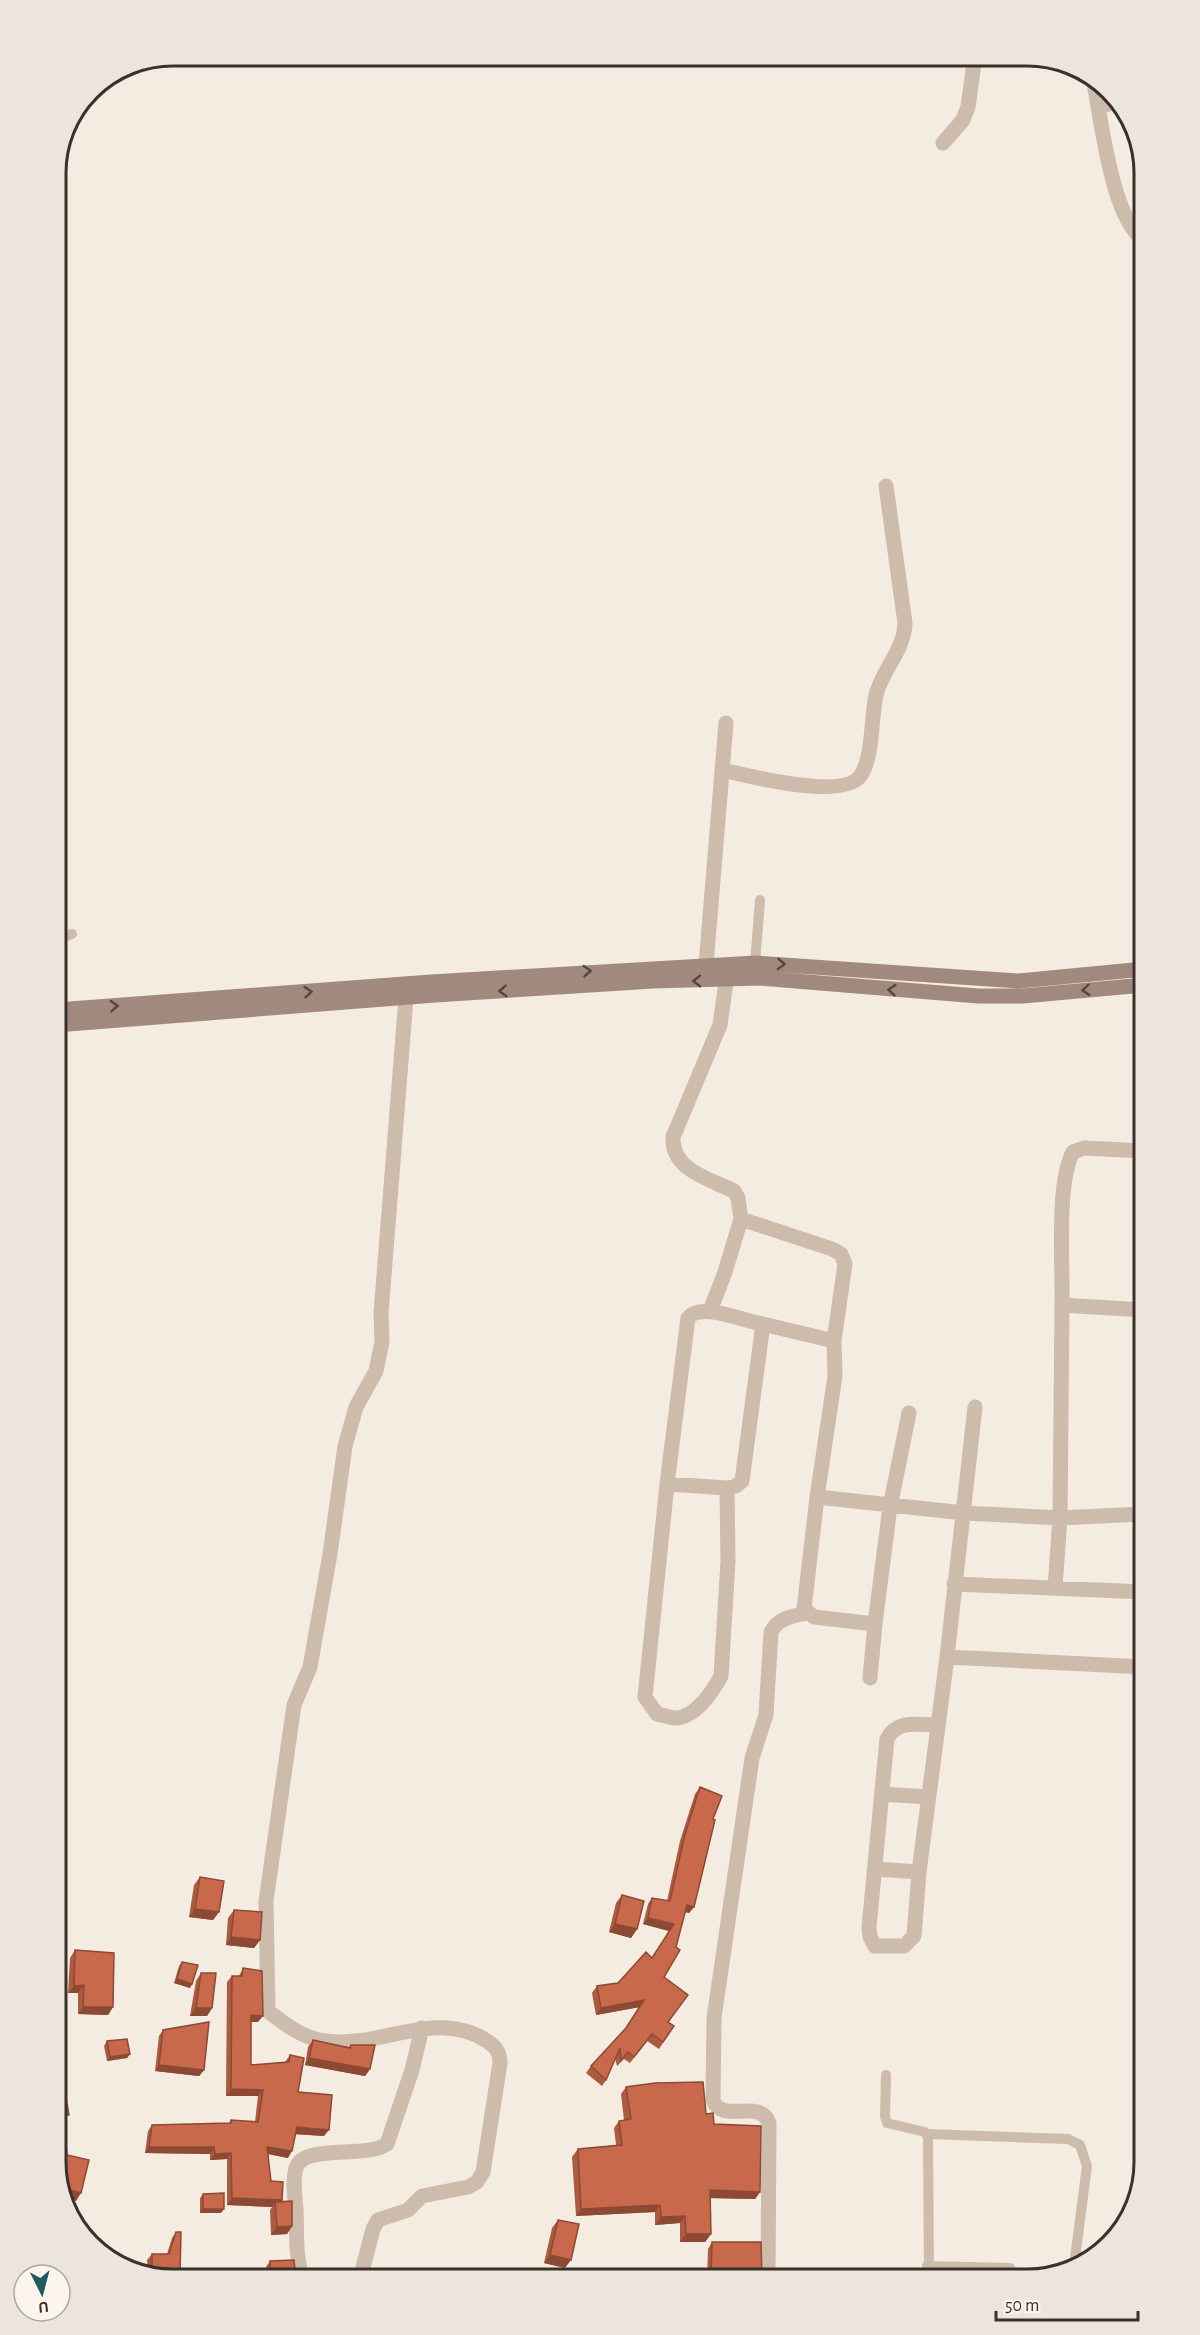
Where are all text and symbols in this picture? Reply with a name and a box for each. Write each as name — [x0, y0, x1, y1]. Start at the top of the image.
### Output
one-way arrow — [777, 957, 786, 970]
one-way arrow — [582, 965, 591, 978]
one-way arrow — [693, 974, 702, 987]
one-way arrow — [1082, 983, 1091, 996]
one-way arrow — [498, 984, 507, 997]
one-way arrow — [887, 984, 896, 997]
one-way arrow — [304, 986, 313, 999]
one-way arrow — [109, 1000, 119, 1013]
north arrow — [12, 2263, 72, 2323]
scale bar — [996, 2284, 1138, 2322]
text: 50 m — [1005, 2297, 1039, 2315]
text: U — [38, 2298, 49, 2315]

